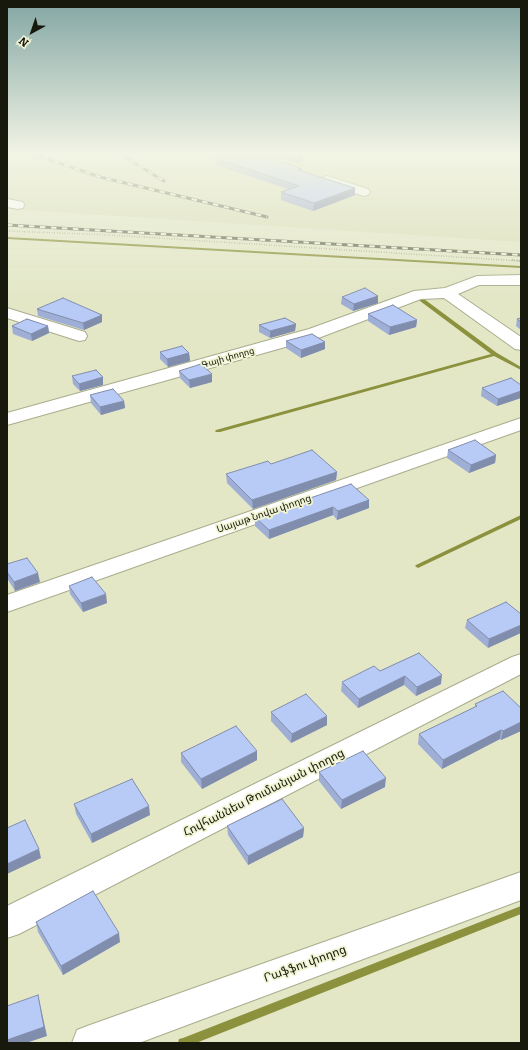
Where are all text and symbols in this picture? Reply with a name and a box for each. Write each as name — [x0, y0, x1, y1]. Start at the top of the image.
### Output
north arrow — [12, 12, 52, 52]
text: N — [17, 34, 31, 49]
street label: Գայի փողոց — [200, 345, 256, 371]
street label: Սայաթ Նովա փողոց — [215, 492, 313, 536]
street label: Հովհաննես Թումանյան փողոց — [181, 746, 347, 840]
street label: Րաֆֆու փողոց — [262, 942, 348, 986]

